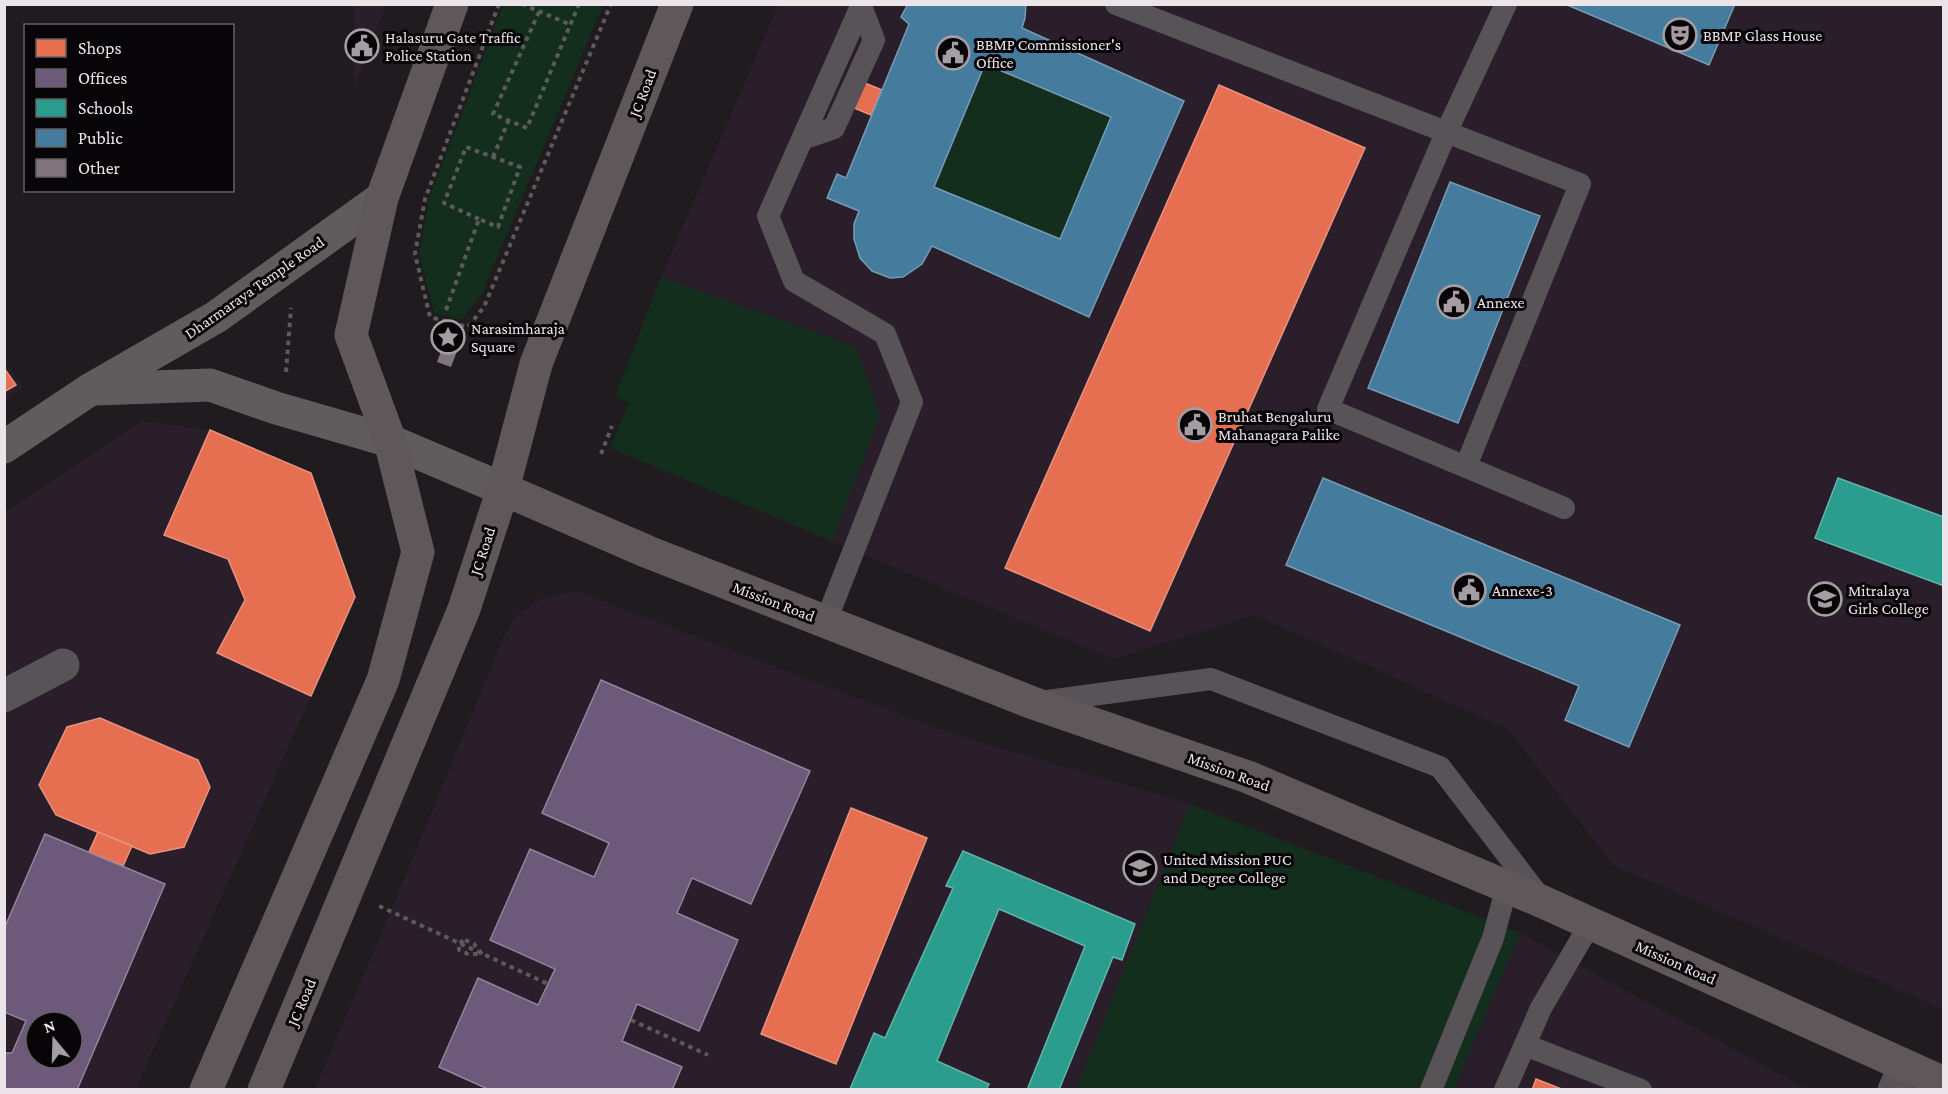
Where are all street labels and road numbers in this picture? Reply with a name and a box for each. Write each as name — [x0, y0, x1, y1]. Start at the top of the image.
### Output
street label: JC Road — [625, 66, 660, 122]
street label: Dharmaraya Temple Road — [181, 233, 328, 343]
street label: JC Road — [466, 524, 499, 580]
street label: Mission Road — [731, 578, 818, 625]
street label: Mission Road — [1185, 749, 1273, 794]
street label: Mission Road — [1633, 937, 1719, 988]
street label: JC Road — [283, 975, 320, 1031]

